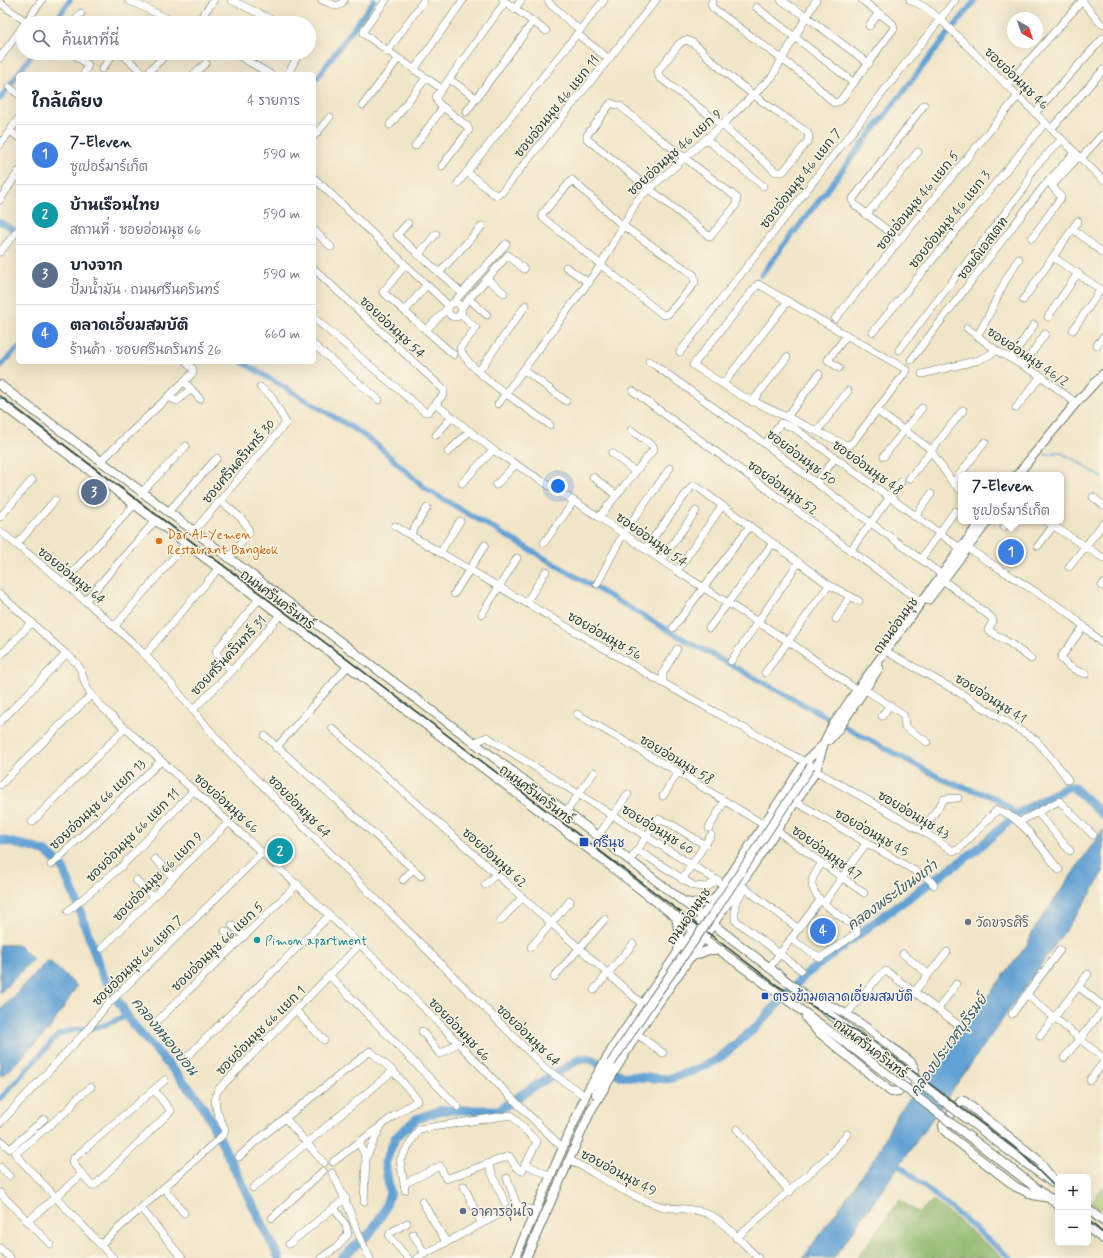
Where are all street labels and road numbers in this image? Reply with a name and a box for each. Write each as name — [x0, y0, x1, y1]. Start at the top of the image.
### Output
street label: ซอยอ่อนนุช 46 — [980, 43, 1052, 114]
street label: ซอยอ่อนนุช 46 แยก 11 — [510, 52, 604, 161]
street label: ซอยอ่อนนุช 46 แยก 9 — [624, 105, 726, 200]
street label: ซอยอ่อนนุช 46 แยก 7 — [756, 125, 846, 233]
street label: ซอยอ่อนนุช 46 แยก 5 — [872, 147, 964, 254]
street label: ซอยอ่อนนุช 46 แยก 3 — [905, 167, 995, 272]
street label: ซอยดิเอสเตท — [954, 214, 1012, 284]
street label: ซอยอ่อนนุช 54 — [356, 293, 429, 363]
street label: ซอยอ่อนนุช 46/2 — [983, 323, 1072, 391]
street label: ซอยศรีนครินทร์ 30 — [197, 415, 280, 508]
street label: ซอยอ่อนนุช 50 — [763, 426, 840, 490]
street label: ซอยอ่อนนุช 48 — [829, 436, 906, 499]
street label: ซอยอ่อนนุช 52 — [744, 456, 821, 519]
street label: ซอยอ่อนนุช 54 — [612, 508, 691, 571]
street label: ซอยอ่อนนุช 64 — [34, 543, 109, 609]
street label: ถนนศรีนครินทร์ — [236, 565, 319, 634]
street label: ถนนอ่อนนุช — [869, 593, 923, 658]
street label: ซอยอ่อนนุช 56 — [564, 607, 645, 664]
street label: ซอยศรีนครินทร์ 31 — [186, 611, 271, 700]
street label: ซอยอ่อนนุช 41 — [951, 670, 1030, 728]
street label: ซอยอ่อนนุช 58 — [636, 731, 717, 789]
street label: ซอยอ่อนนุช 66 แยก 13 — [46, 755, 150, 854]
street label: ถนนศรีนครินทร์ — [495, 760, 578, 829]
street label: ซอยอ่อนนุช 66 — [190, 770, 263, 838]
street label: ซอยอ่อนนุช 64 — [264, 771, 335, 842]
street label: ซอยอ่อนนุช 66 แยก 11 — [82, 785, 183, 886]
street label: ซอยอ่อนนุช 43 — [874, 786, 953, 844]
street label: ซอยอ่อนนุช 60 — [618, 800, 697, 859]
street label: ซอยอ่อนนุช 45 — [831, 804, 912, 861]
street label: ซอยอ่อนนุช 47 — [788, 821, 865, 885]
street label: ซอยอ่อนนุช 62 — [458, 824, 531, 892]
street label: ซอยอ่อนนุช 66 แยก 9 — [109, 828, 207, 926]
street label: ถนนอ่อนนุช — [663, 884, 715, 949]
street label: ซอยอ่อนนุช 66 แยก 5 — [168, 898, 268, 996]
street label: ซอยอ่อนนุช 66 แยก 7 — [88, 911, 187, 1010]
street label: ซอยอ่อนนุช 66 แยก 1 — [212, 982, 309, 1079]
street label: ซอยอ่อนนุช 66 — [424, 994, 494, 1065]
street label: ซอยอ่อนนุช 64 — [492, 1001, 564, 1071]
street label: ถนนศรีนครินทร์ — [829, 1014, 912, 1083]
street label: ซอยอ่อนนุช 49 — [577, 1145, 660, 1200]

